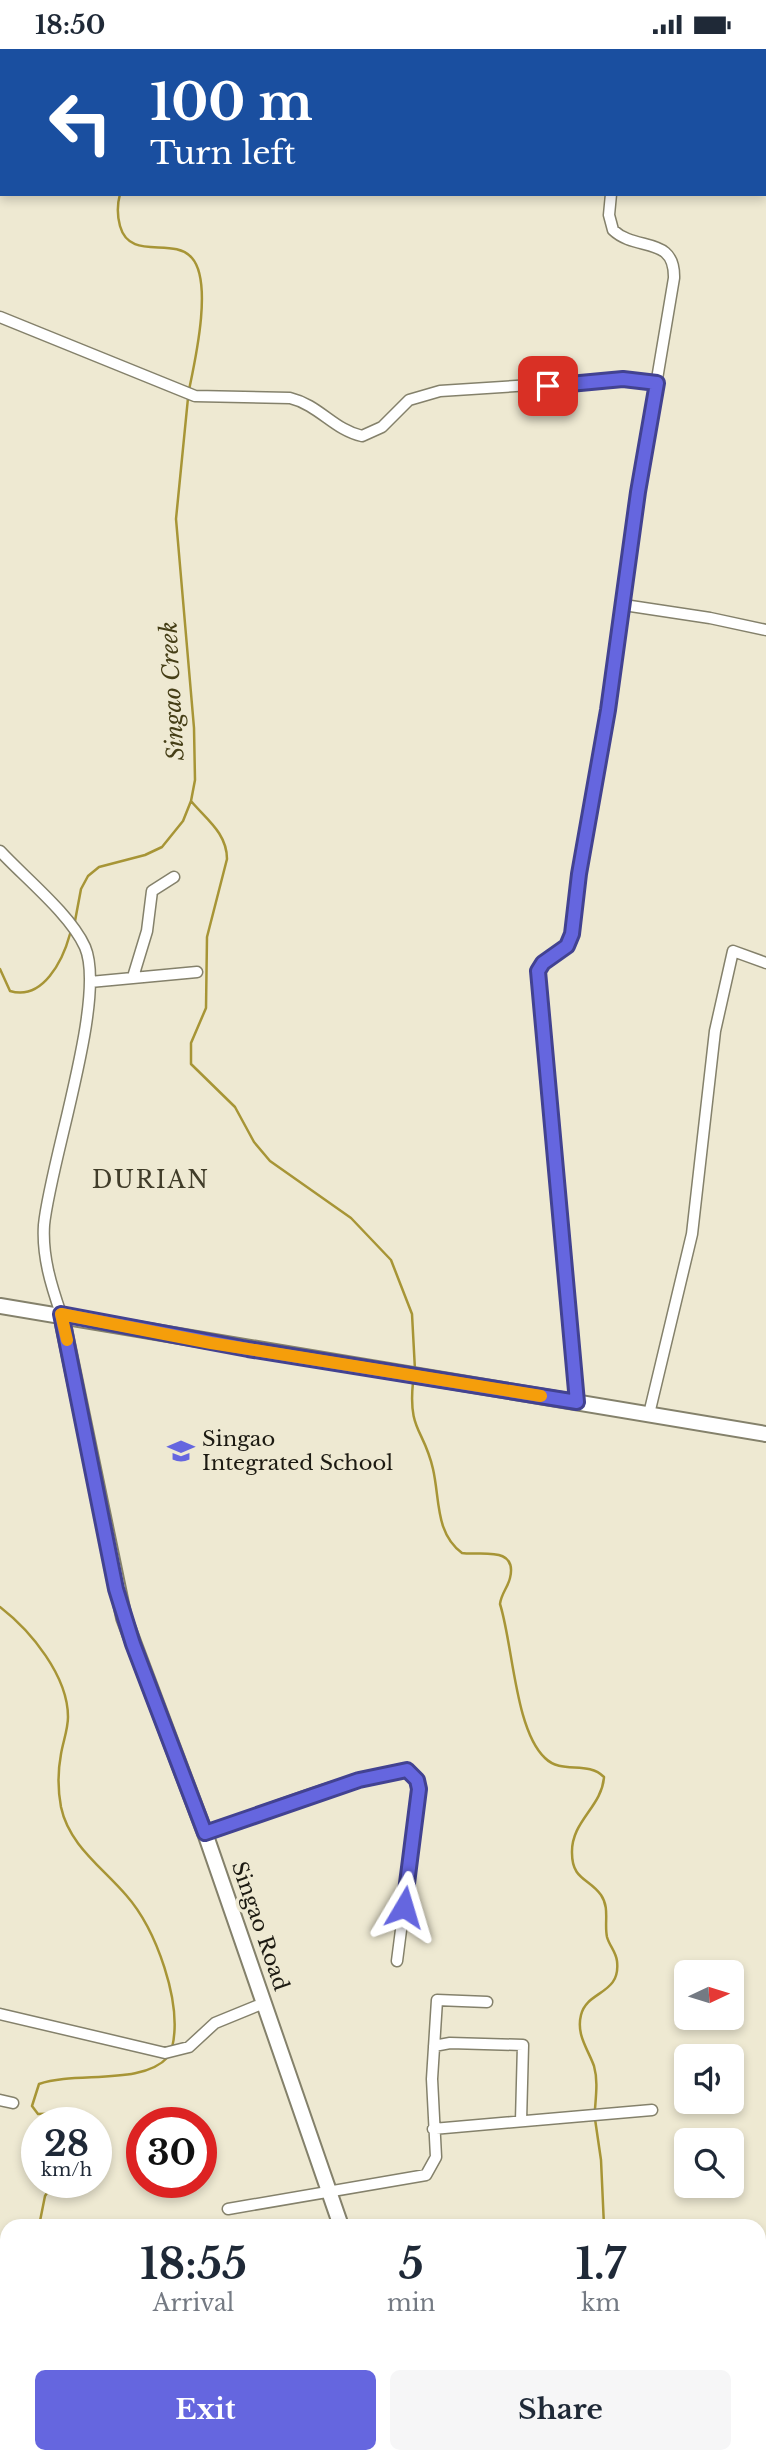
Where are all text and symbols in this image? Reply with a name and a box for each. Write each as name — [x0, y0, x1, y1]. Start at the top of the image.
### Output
text: 18:50 — [35, 9, 105, 41]
text: 100 m — [150, 72, 313, 133]
icon: left — [35, 77, 126, 168]
text: Turn left — [150, 133, 296, 173]
pin — [518, 356, 578, 416]
icon: arrive — [529, 367, 567, 405]
water label: Singao Creek — [154, 621, 190, 761]
district label: DURIAN — [92, 1166, 210, 1194]
place label: Singao Integrated School — [202, 1426, 393, 1476]
school or university icon: Singao Integrated School — [166, 1436, 196, 1466]
street label: Singao Road — [226, 1858, 294, 1994]
position arrow — [367, 1870, 441, 1944]
north arrow — [674, 1960, 744, 2030]
map controls — [674, 1960, 744, 2198]
button: sound — [674, 2044, 744, 2114]
speed limit sign: 30 — [126, 2107, 217, 2198]
text: 28 — [44, 2122, 89, 2165]
button: search — [674, 2128, 744, 2198]
text: km/h — [41, 2159, 92, 2181]
text: 18:55 — [140, 2238, 247, 2290]
text: 5 — [399, 2238, 424, 2290]
text: 1.7 — [576, 2238, 626, 2290]
text: Arrival — [153, 2289, 234, 2317]
text: min — [387, 2289, 435, 2317]
text: km — [581, 2289, 620, 2317]
button: Exit — [35, 2370, 376, 2450]
button: Share — [390, 2370, 731, 2450]

